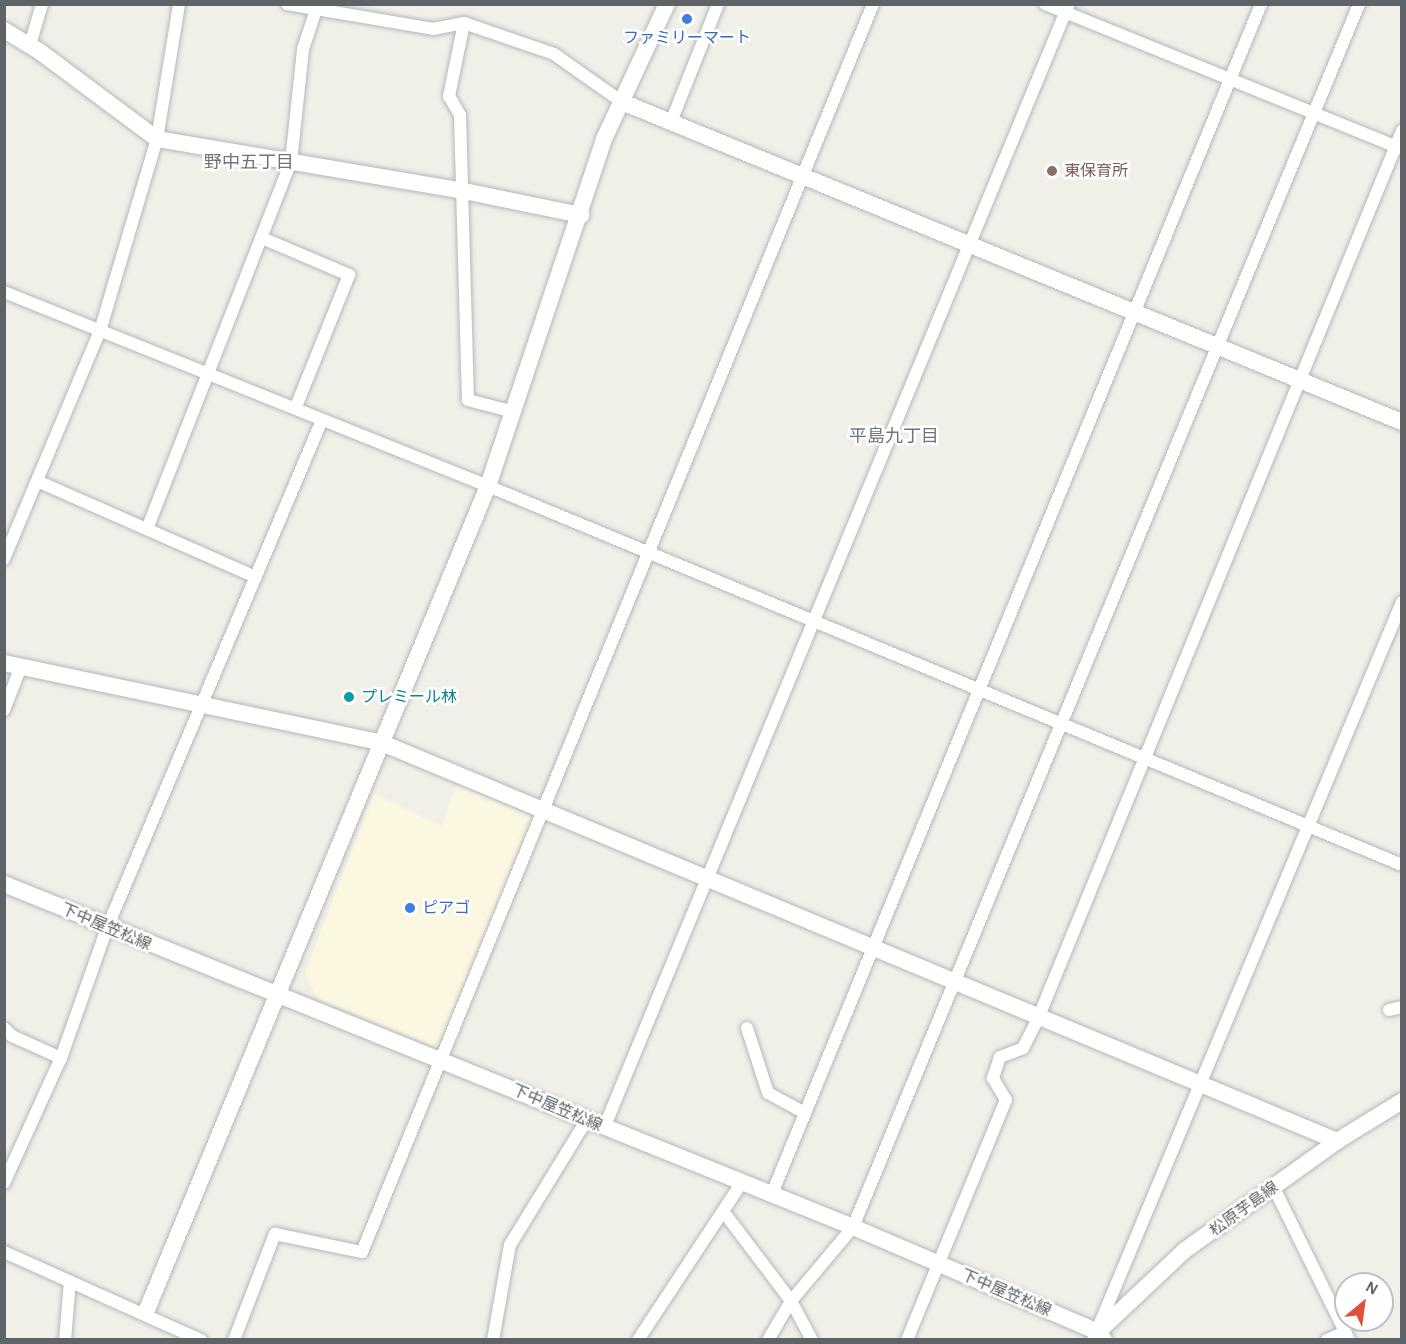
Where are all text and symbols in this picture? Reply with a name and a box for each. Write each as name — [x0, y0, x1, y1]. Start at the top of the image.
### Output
marker: ファミリーマート — [680, 12, 694, 26]
place label: ファミリーマート — [623, 28, 751, 48]
district label: 野中五丁目 — [204, 152, 294, 174]
place label: 東保育所 — [1064, 161, 1128, 181]
marker: 東保育所 — [1045, 164, 1059, 178]
district label: 平島九丁目 — [849, 426, 939, 448]
place label: プレミール林 — [361, 687, 457, 707]
marker: プレミール林 — [342, 690, 356, 704]
place label: ピアゴ — [422, 898, 470, 918]
street label: 下中屋笠松線 — [58, 899, 154, 955]
marker: ピアゴ — [403, 901, 417, 915]
street label: 下中屋笠松線 — [509, 1080, 605, 1136]
street label: 松原芋島線 — [1206, 1178, 1282, 1240]
street label: 下中屋笠松線 — [958, 1265, 1054, 1321]
north arrow — [1334, 1272, 1394, 1332]
text: N — [1363, 1278, 1381, 1298]

